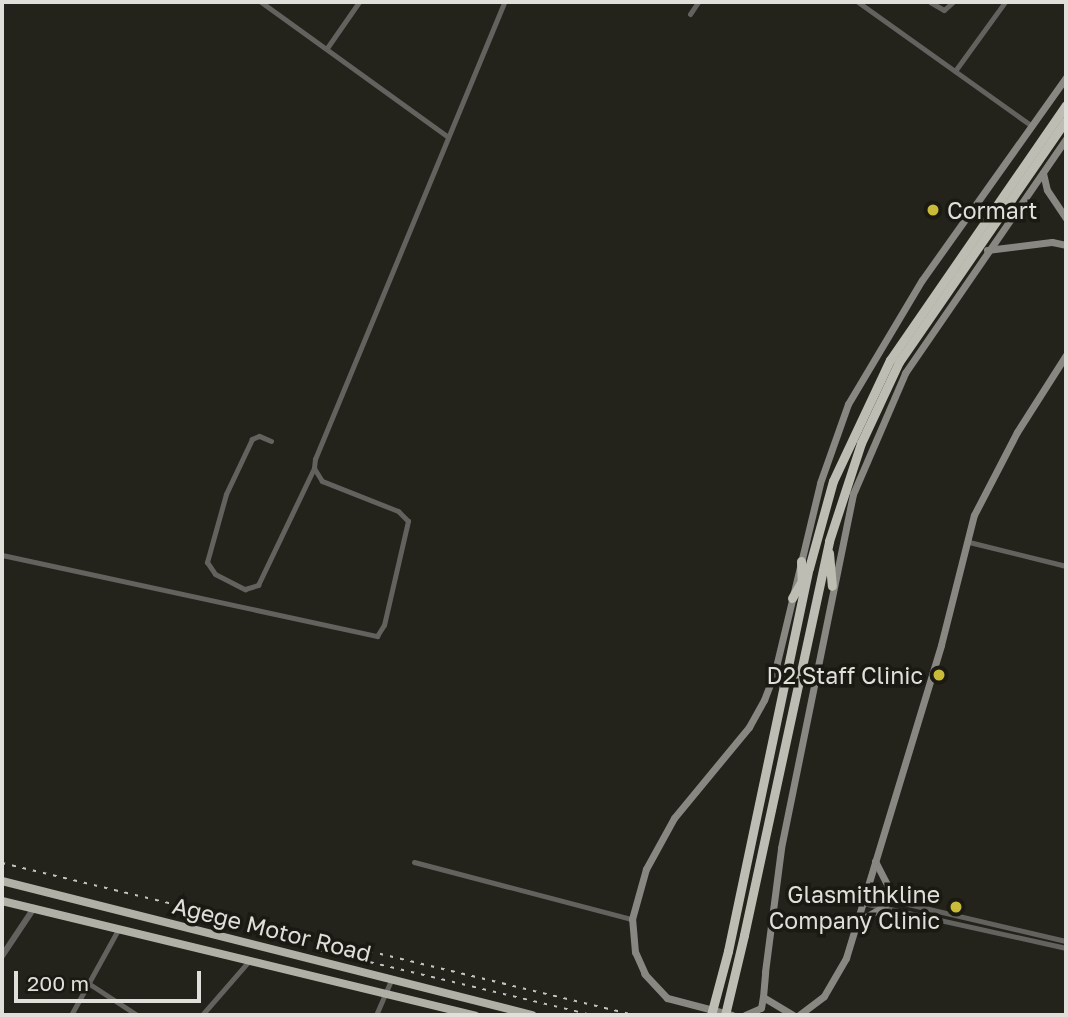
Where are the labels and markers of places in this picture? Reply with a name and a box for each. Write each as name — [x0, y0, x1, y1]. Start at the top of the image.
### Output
place label: Cormart — [947, 196, 1037, 224]
marker: Cormart — [925, 202, 941, 218]
place label: D2 Staff Clinic — [767, 661, 923, 689]
marker: D2 Staff Clinic — [929, 665, 949, 685]
place label: Glasmithkline Company Clinic — [769, 880, 940, 934]
marker: Glasmithkline Company Clinic — [946, 897, 966, 917]

